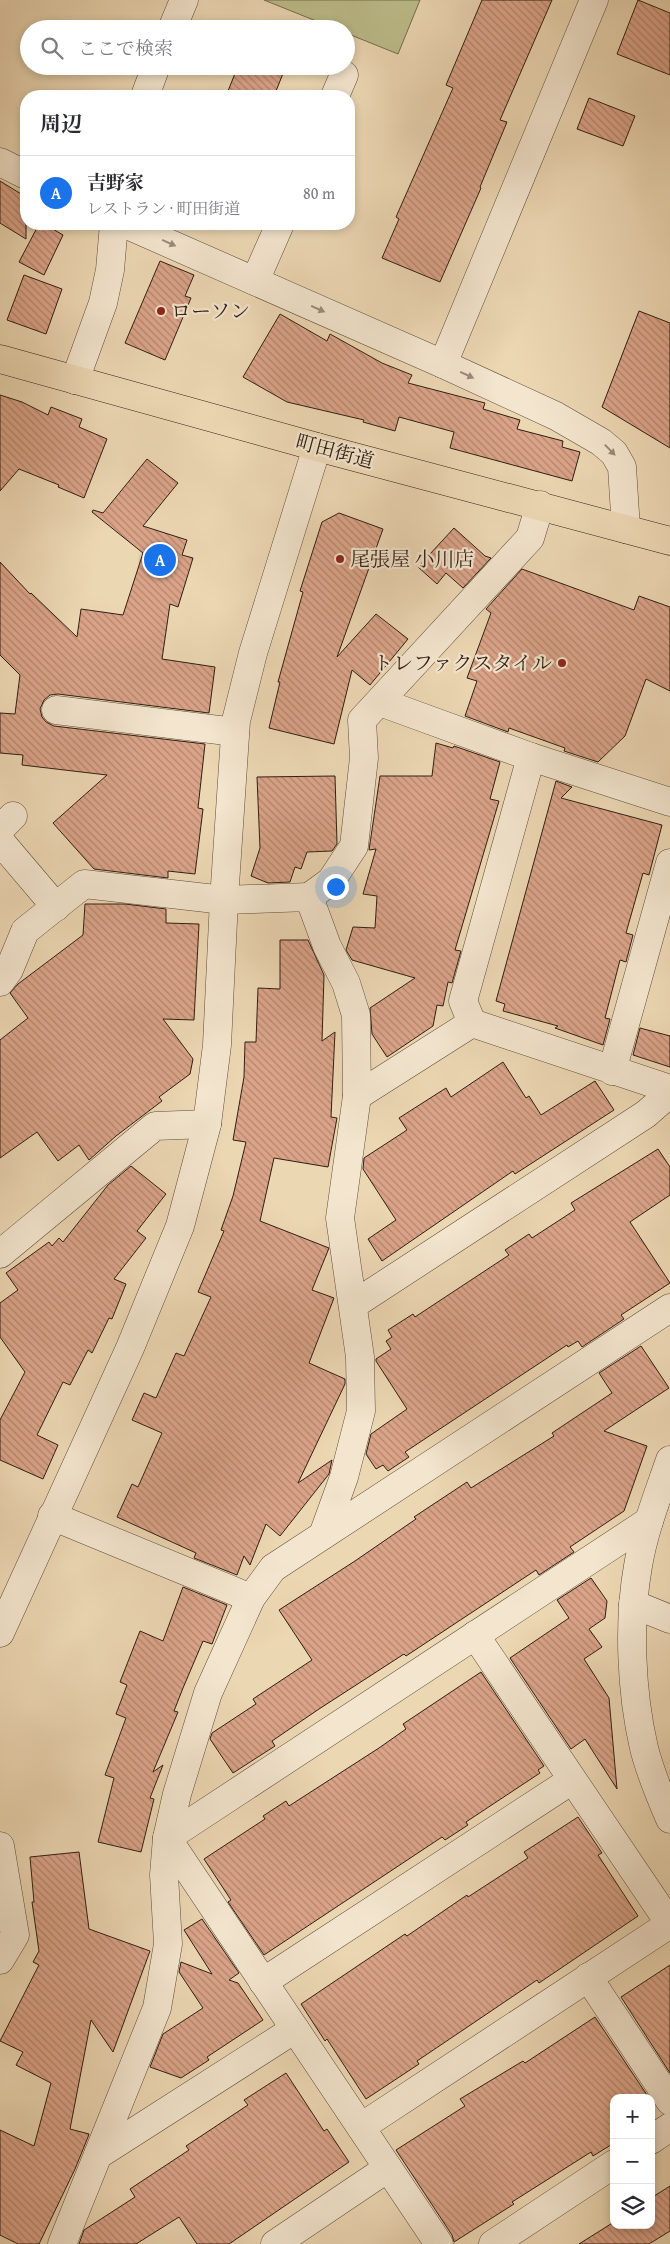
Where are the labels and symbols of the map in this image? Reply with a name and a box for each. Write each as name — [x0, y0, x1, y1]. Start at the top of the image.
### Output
one-way arrow — [162, 240, 176, 248]
place label: ローソン — [171, 296, 250, 325]
marker: ローソン — [155, 305, 167, 317]
one-way arrow — [311, 305, 325, 313]
one-way arrow — [460, 371, 474, 379]
street label: 町田街道 — [293, 426, 378, 475]
one-way arrow — [604, 444, 616, 456]
pin: A — [144, 541, 176, 579]
place label: 尾張屋 小川店 — [350, 544, 474, 573]
marker: 尾張屋 小川店 — [334, 553, 346, 565]
place label: トレファクスタイル — [373, 648, 552, 677]
marker: トレファクスタイル — [556, 657, 568, 669]
your location — [323, 874, 349, 900]

